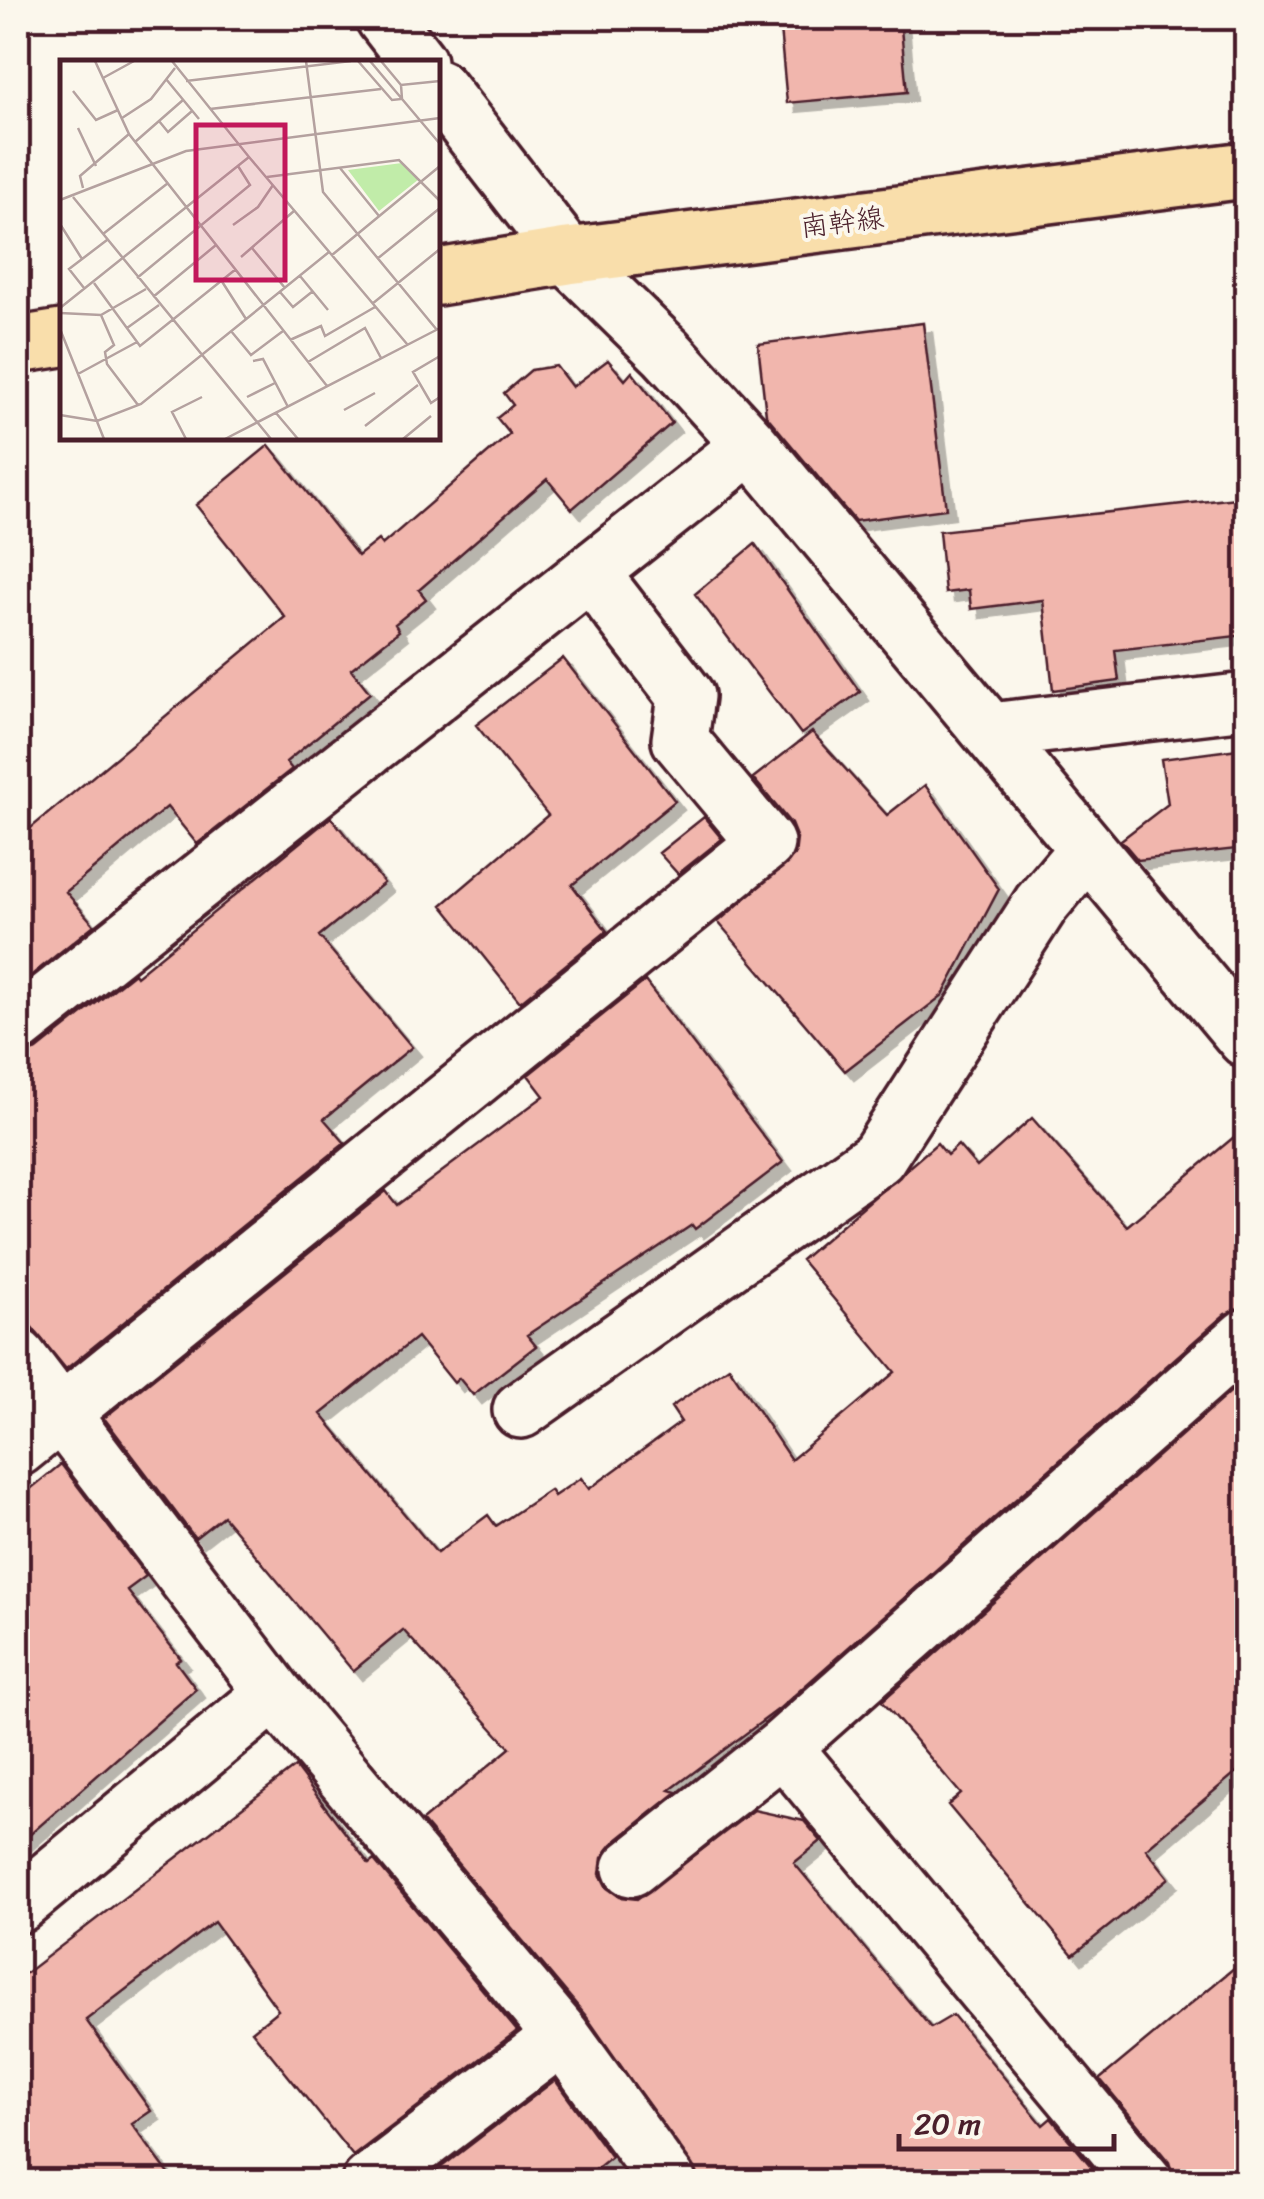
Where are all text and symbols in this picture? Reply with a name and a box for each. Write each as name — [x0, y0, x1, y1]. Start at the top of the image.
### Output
inset map — [60, 60, 440, 440]
street label: 南幹線 — [797, 193, 887, 251]
scale bar — [899, 2089, 1114, 2151]
text: 20 m — [914, 2097, 981, 2151]

